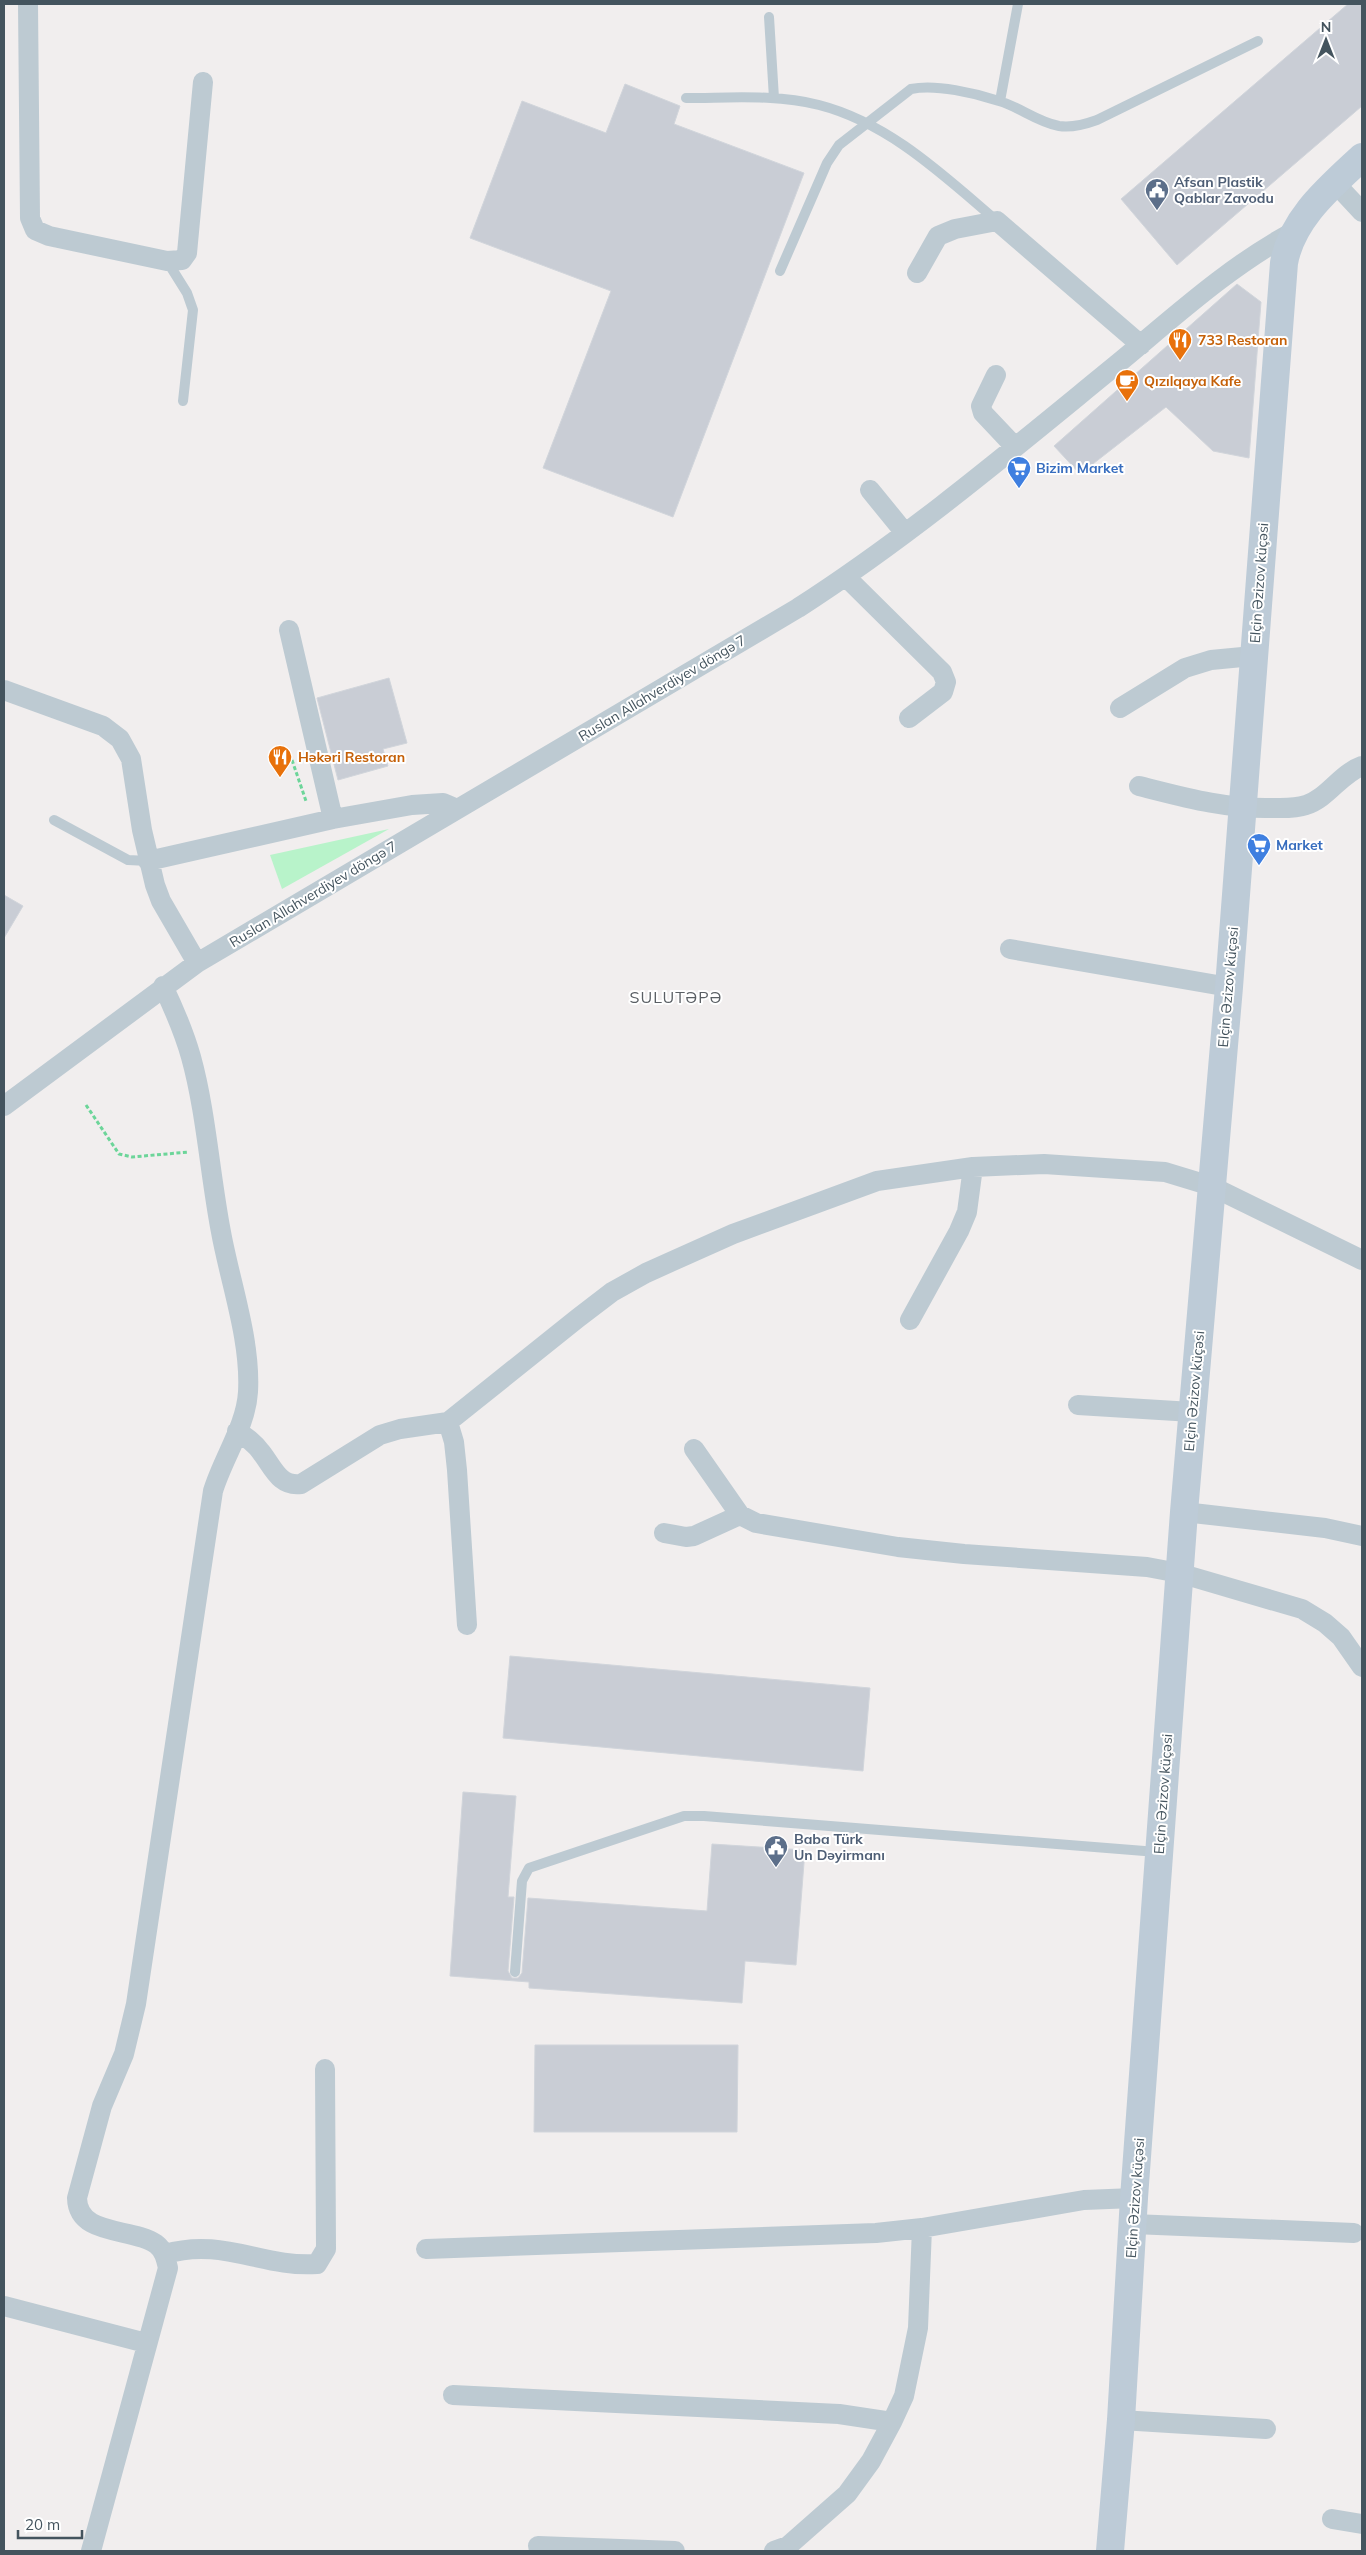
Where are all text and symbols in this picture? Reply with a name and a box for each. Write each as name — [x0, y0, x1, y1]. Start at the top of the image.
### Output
north arrow — [1301, 15, 1351, 65]
text: N — [1321, 18, 1331, 36]
place label: Afsan Plastik Qablar Zavodu — [1174, 173, 1274, 207]
public building icon: Afsan Plastik Qablar Zavodu — [1144, 177, 1170, 211]
restaurant icon: 733 Restoran — [1167, 327, 1193, 361]
place label: 733 Restoran — [1198, 331, 1287, 349]
cafe icon: Qızılqaya Kafe — [1114, 368, 1140, 402]
place label: Qızılqaya Kafe — [1144, 372, 1242, 390]
supermarket icon: Bizim Market — [1006, 455, 1032, 489]
place label: Bizim Market — [1036, 459, 1124, 477]
street label: Elçin Əzizov küçəsi — [1246, 522, 1272, 644]
street label: Ruslan Allahverdiyev döngə 7 — [575, 631, 749, 745]
restaurant icon: Həkəri Restoran — [267, 744, 293, 778]
place label: Həkəri Restoran — [298, 748, 405, 766]
supermarket icon: Market — [1246, 832, 1272, 866]
place label: Market — [1276, 836, 1324, 854]
street label: Ruslan Allahverdiyev döngə 7 — [226, 837, 400, 951]
street label: Elçin Əzizov küçəsi — [1214, 926, 1242, 1048]
district label: SULUTƏPƏ — [630, 987, 722, 1007]
street label: Elçin Əzizov küçəsi — [1180, 1330, 1208, 1452]
street label: Elçin Əzizov küçəsi — [1150, 1733, 1176, 1855]
place label: Baba Türk Un Dəyirmanı — [794, 1830, 885, 1864]
public building icon: Baba Türk Un Dəyirmanı — [763, 1834, 789, 1868]
street label: Elçin Əzizov küçəsi — [1122, 2137, 1148, 2259]
scale bar — [18, 2508, 81, 2540]
text: 20 m — [25, 2515, 60, 2534]

